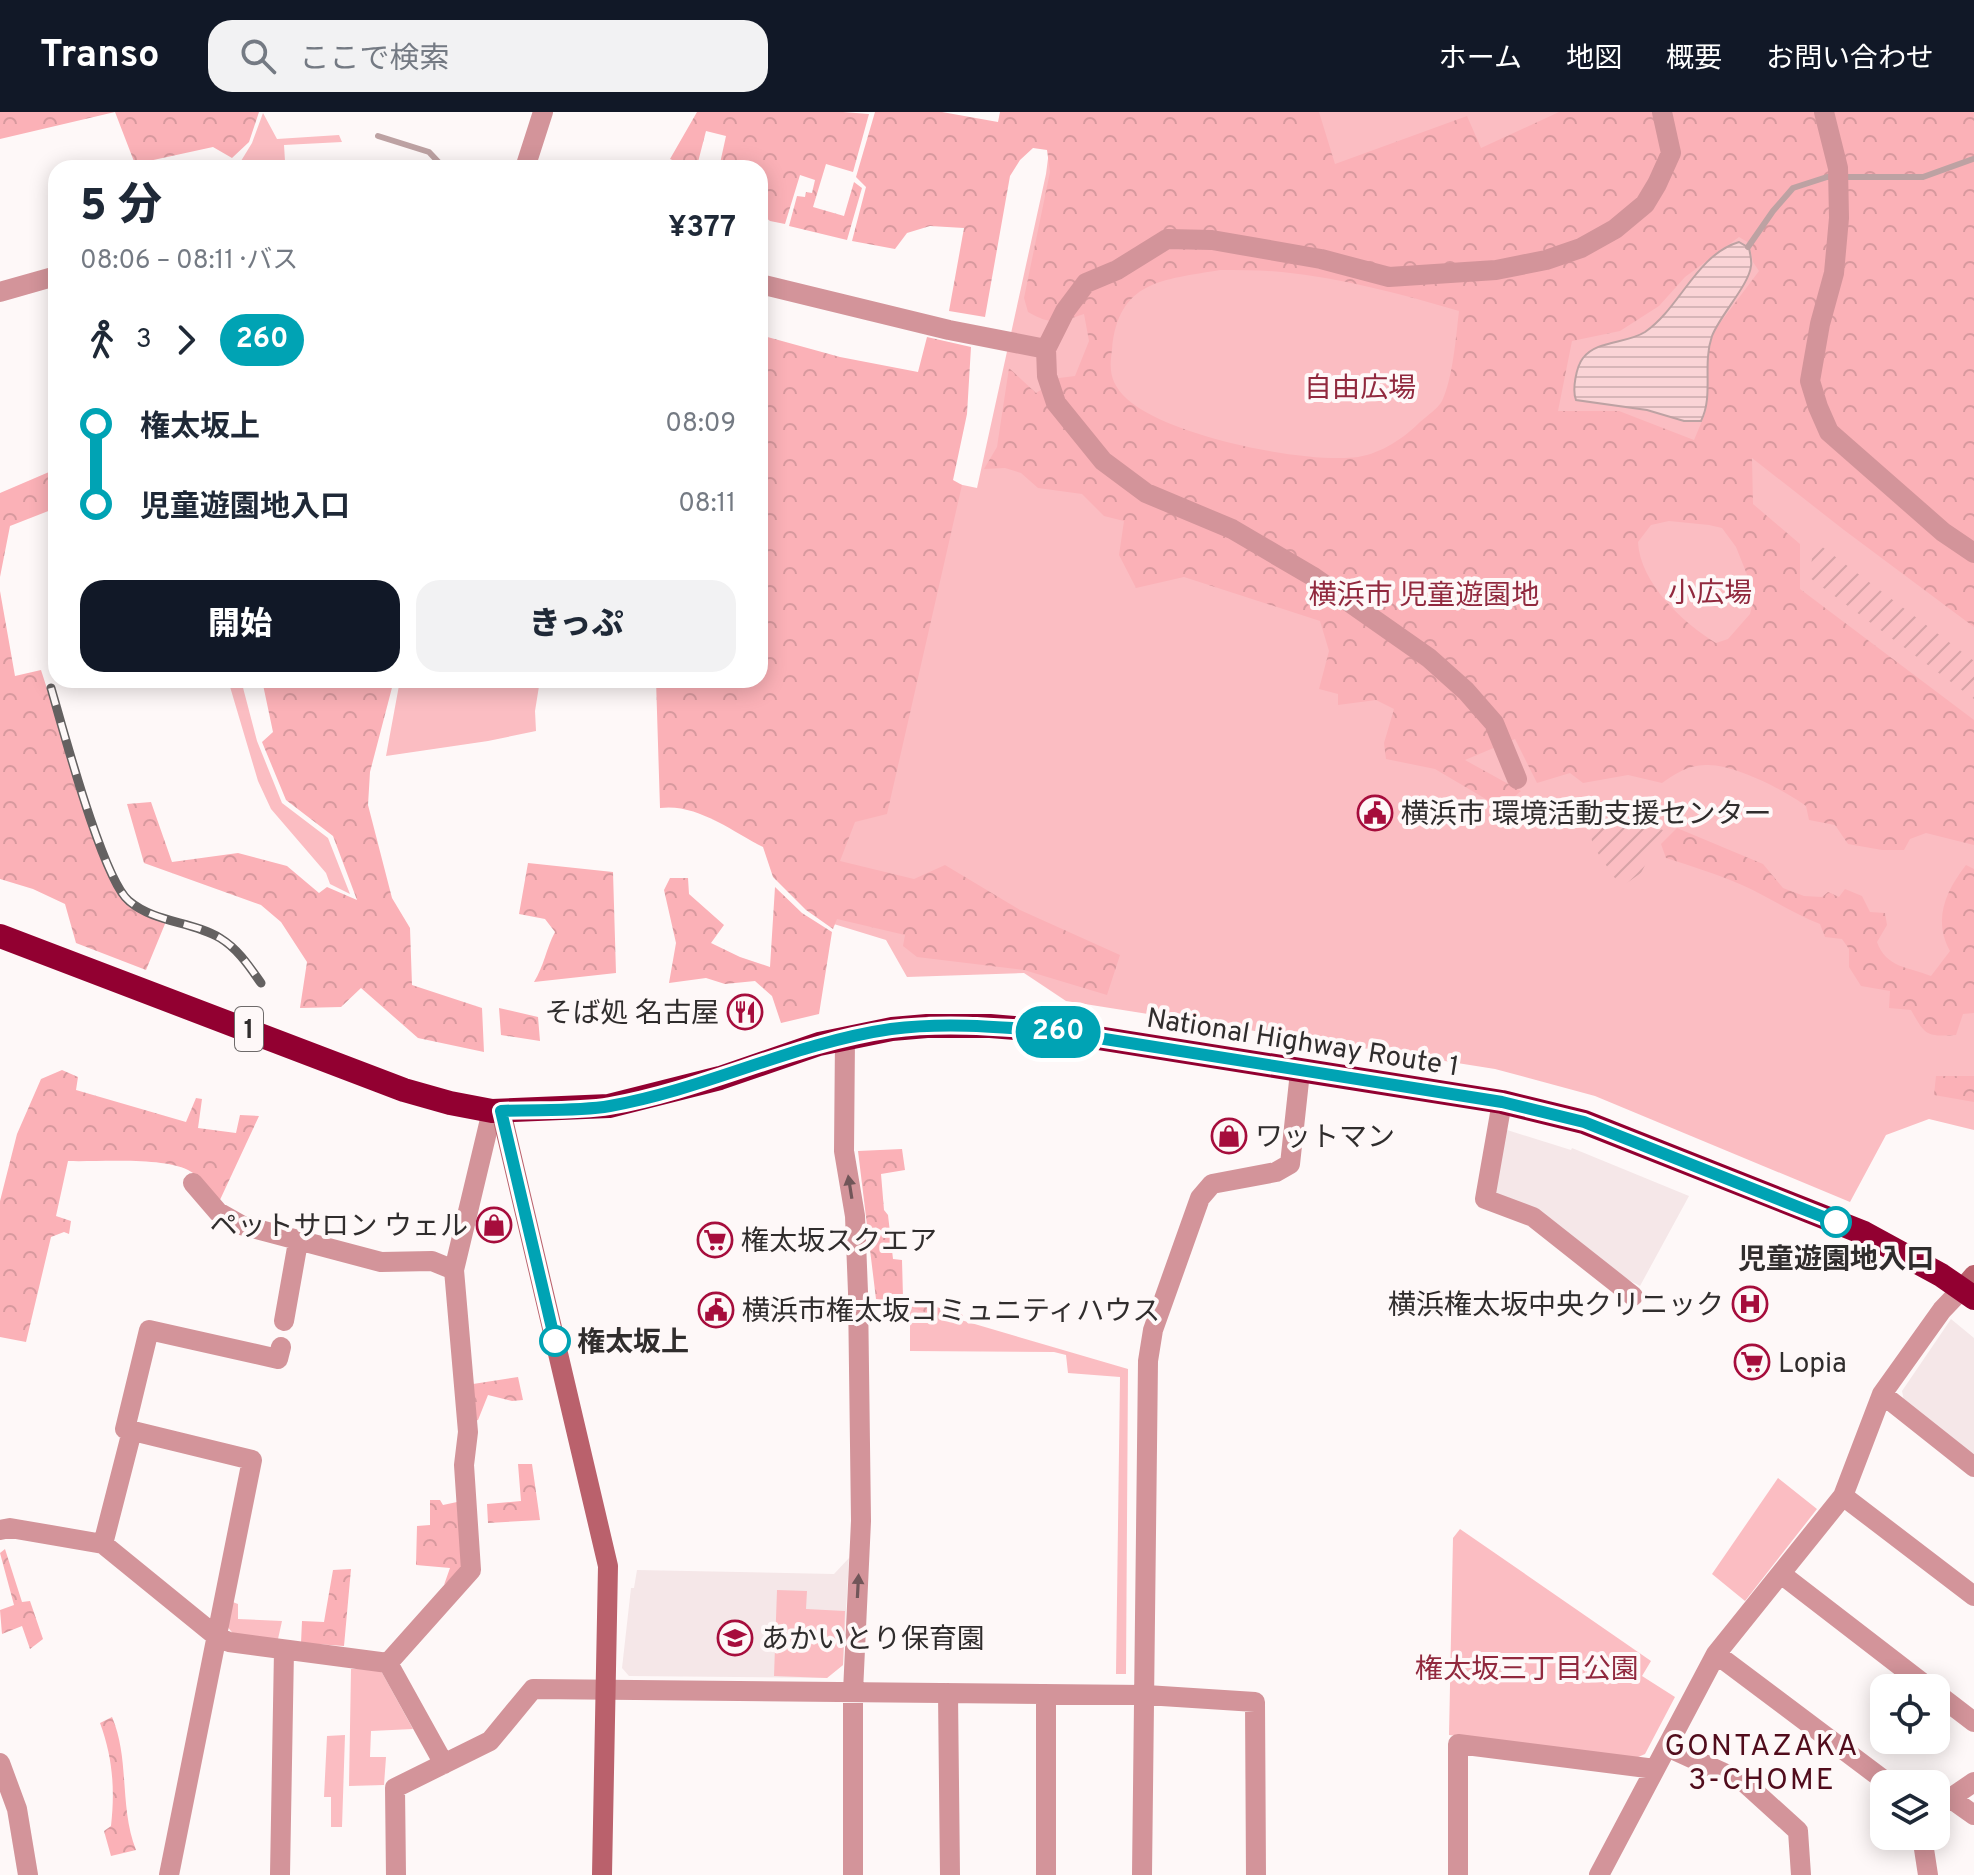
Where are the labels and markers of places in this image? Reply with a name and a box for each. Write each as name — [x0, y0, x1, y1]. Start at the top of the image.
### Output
public building icon: 横浜市 環境活動支援センター — [1356, 794, 1394, 832]
place label: 横浜市 環境活動支援センター — [1401, 798, 1772, 834]
restaurant icon: そば処 名古屋 — [726, 993, 764, 1031]
place label: そば処 名古屋 — [544, 997, 719, 1033]
shop icon: ワットマン — [1210, 1117, 1248, 1155]
place label: ワットマン — [1255, 1121, 1395, 1157]
shop icon: ペットサロン ウェル — [475, 1206, 513, 1244]
marker: 児童遊園地入口 — [1821, 1207, 1851, 1237]
place label: ペットサロン ウェル — [209, 1210, 468, 1246]
supermarket icon: 権太坂スクエア — [696, 1221, 734, 1259]
place label: 権太坂スクエア — [741, 1225, 937, 1261]
place label: 児童遊園地入口 — [1738, 1243, 1934, 1279]
hospital icon: 横浜権太坂中央クリニック — [1731, 1285, 1769, 1323]
place label: 横浜権太坂中央クリニック — [1388, 1289, 1724, 1325]
public building icon: 横浜市権太坂コミュニティハウス — [697, 1291, 735, 1329]
place label: 横浜市権太坂コミュニティハウス — [742, 1295, 1160, 1331]
marker: 権太坂上 — [540, 1326, 570, 1356]
place label: 権太坂上 — [577, 1326, 689, 1362]
supermarket icon: Lopia — [1733, 1343, 1771, 1381]
place label: Lopia — [1778, 1347, 1847, 1383]
school or university icon: あかいとり保育園 — [716, 1619, 754, 1657]
place label: あかいとり保育園 — [761, 1623, 985, 1659]

